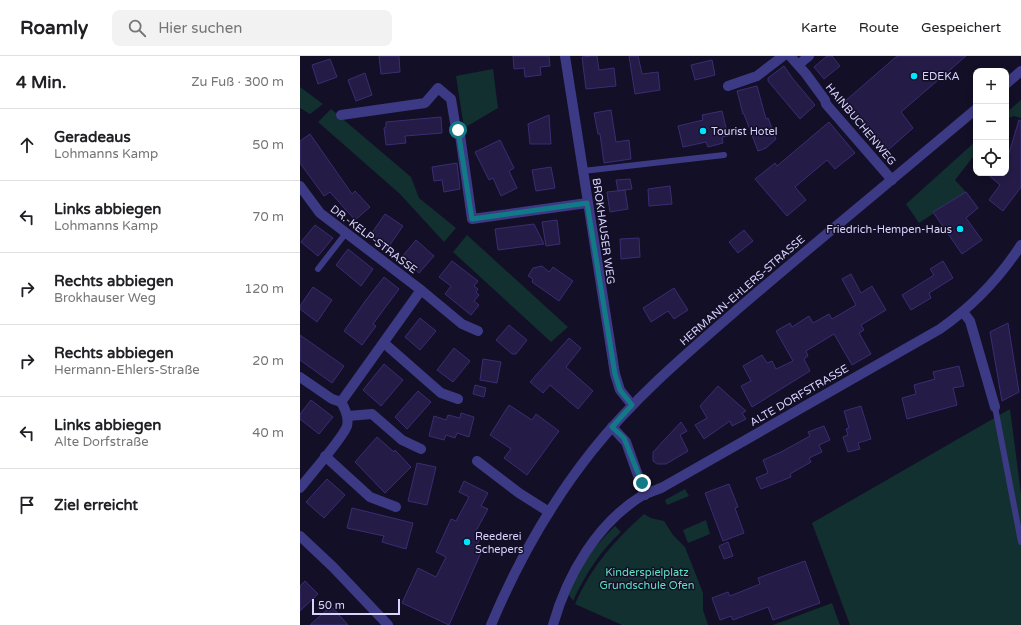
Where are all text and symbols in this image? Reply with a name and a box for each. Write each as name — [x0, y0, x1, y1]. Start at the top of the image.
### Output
search box — [112, 10, 392, 46]
text: Roamly — [20, 17, 88, 39]
icon: search — [126, 17, 148, 39]
text: Hier suchen — [158, 19, 242, 37]
text: Karte — [801, 19, 837, 36]
text: Route — [859, 19, 899, 36]
text: Gespeichert — [921, 19, 1001, 36]
map controls — [973, 68, 1009, 176]
button: + — [973, 68, 1009, 104]
place label: EDEKA — [922, 70, 960, 83]
marker: EDEKA — [909, 71, 919, 81]
text: 4 Min. — [16, 72, 66, 93]
text: Zu Fuß · 300 m — [191, 74, 284, 90]
street label: HAINBUCHENWEG — [823, 81, 899, 168]
button: − — [973, 104, 1009, 140]
route start — [449, 121, 467, 139]
place label: Tourist Hotel — [711, 125, 778, 138]
marker: Tourist Hotel — [698, 126, 708, 136]
text: Geradeaus — [54, 128, 131, 146]
icon: ahead — [16, 134, 38, 156]
text: 50 m — [252, 137, 284, 153]
button: locate — [973, 140, 1009, 176]
text: Lohmanns Kamp — [54, 146, 158, 162]
street label: BROKHAUSER WEG — [590, 177, 617, 285]
text: Links abbiegen — [54, 200, 161, 218]
street label: DR.-KELP-STRASSE — [328, 202, 420, 276]
icon: left — [16, 206, 38, 228]
text: 70 m — [252, 209, 284, 225]
text: Lohmanns Kamp — [54, 218, 158, 234]
place label: Friedrich-Hempen-Haus — [826, 223, 952, 236]
marker: Friedrich-Hempen-Haus — [955, 224, 965, 234]
street label: HERMANN-EHLERS-STRASSE — [677, 233, 807, 348]
text: Rechts abbiegen — [54, 272, 174, 290]
icon: right — [16, 278, 38, 300]
text: 120 m — [244, 281, 284, 297]
text: Brokhauser Weg — [54, 290, 156, 306]
text: Rechts abbiegen — [54, 344, 174, 362]
icon: right — [16, 350, 38, 372]
text: 20 m — [252, 353, 284, 369]
text: Hermann-Ehlers-Straße — [54, 362, 200, 378]
street label: ALTE DORFSTRASSE — [748, 362, 851, 429]
text: Links abbiegen — [54, 416, 161, 434]
icon: left — [16, 422, 38, 444]
text: 40 m — [252, 425, 284, 441]
text: Alte Dorfstraße — [54, 434, 149, 450]
route end — [633, 474, 651, 492]
icon: arrive — [16, 494, 38, 516]
text: Ziel erreicht — [54, 496, 138, 514]
place label: Reederei Schepers — [475, 530, 523, 556]
marker: Reederei Schepers — [462, 537, 472, 547]
park label: Kinderspielplatz Grundschule Ofen — [600, 566, 694, 592]
scale bar — [312, 597, 400, 616]
text: 50 m — [318, 599, 345, 612]

